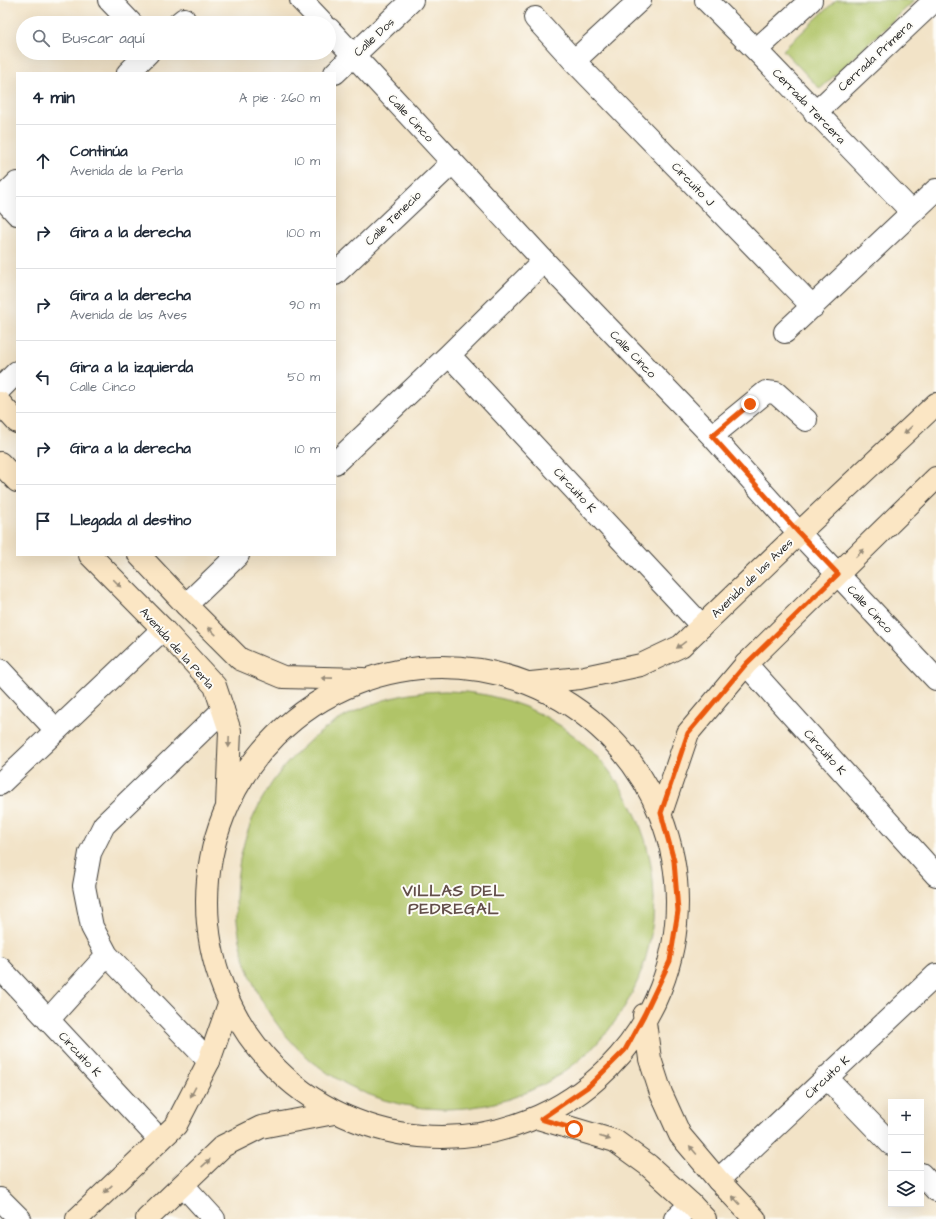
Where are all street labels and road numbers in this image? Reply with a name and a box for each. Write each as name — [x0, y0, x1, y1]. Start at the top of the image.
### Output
street label: Calle Dos — [350, 14, 399, 61]
street label: Cerrada Primera — [834, 17, 916, 95]
street label: Cerrada Tercera — [768, 65, 849, 148]
street label: Calle Cinco — [384, 90, 438, 146]
street label: Circuito J — [667, 159, 718, 211]
street label: Calle Tenecio — [361, 187, 425, 250]
street label: Calle Cinco — [606, 327, 660, 382]
street label: Circuito K — [549, 464, 600, 517]
street label: Avenida de las Aves — [708, 535, 797, 622]
street label: Calle Cinco — [843, 581, 897, 637]
street label: Avenida de la Perla — [135, 604, 218, 693]
street label: Circuito K — [800, 726, 850, 779]
street label: Circuito K — [54, 1028, 105, 1081]
street label: Circuito K — [801, 1052, 854, 1103]

